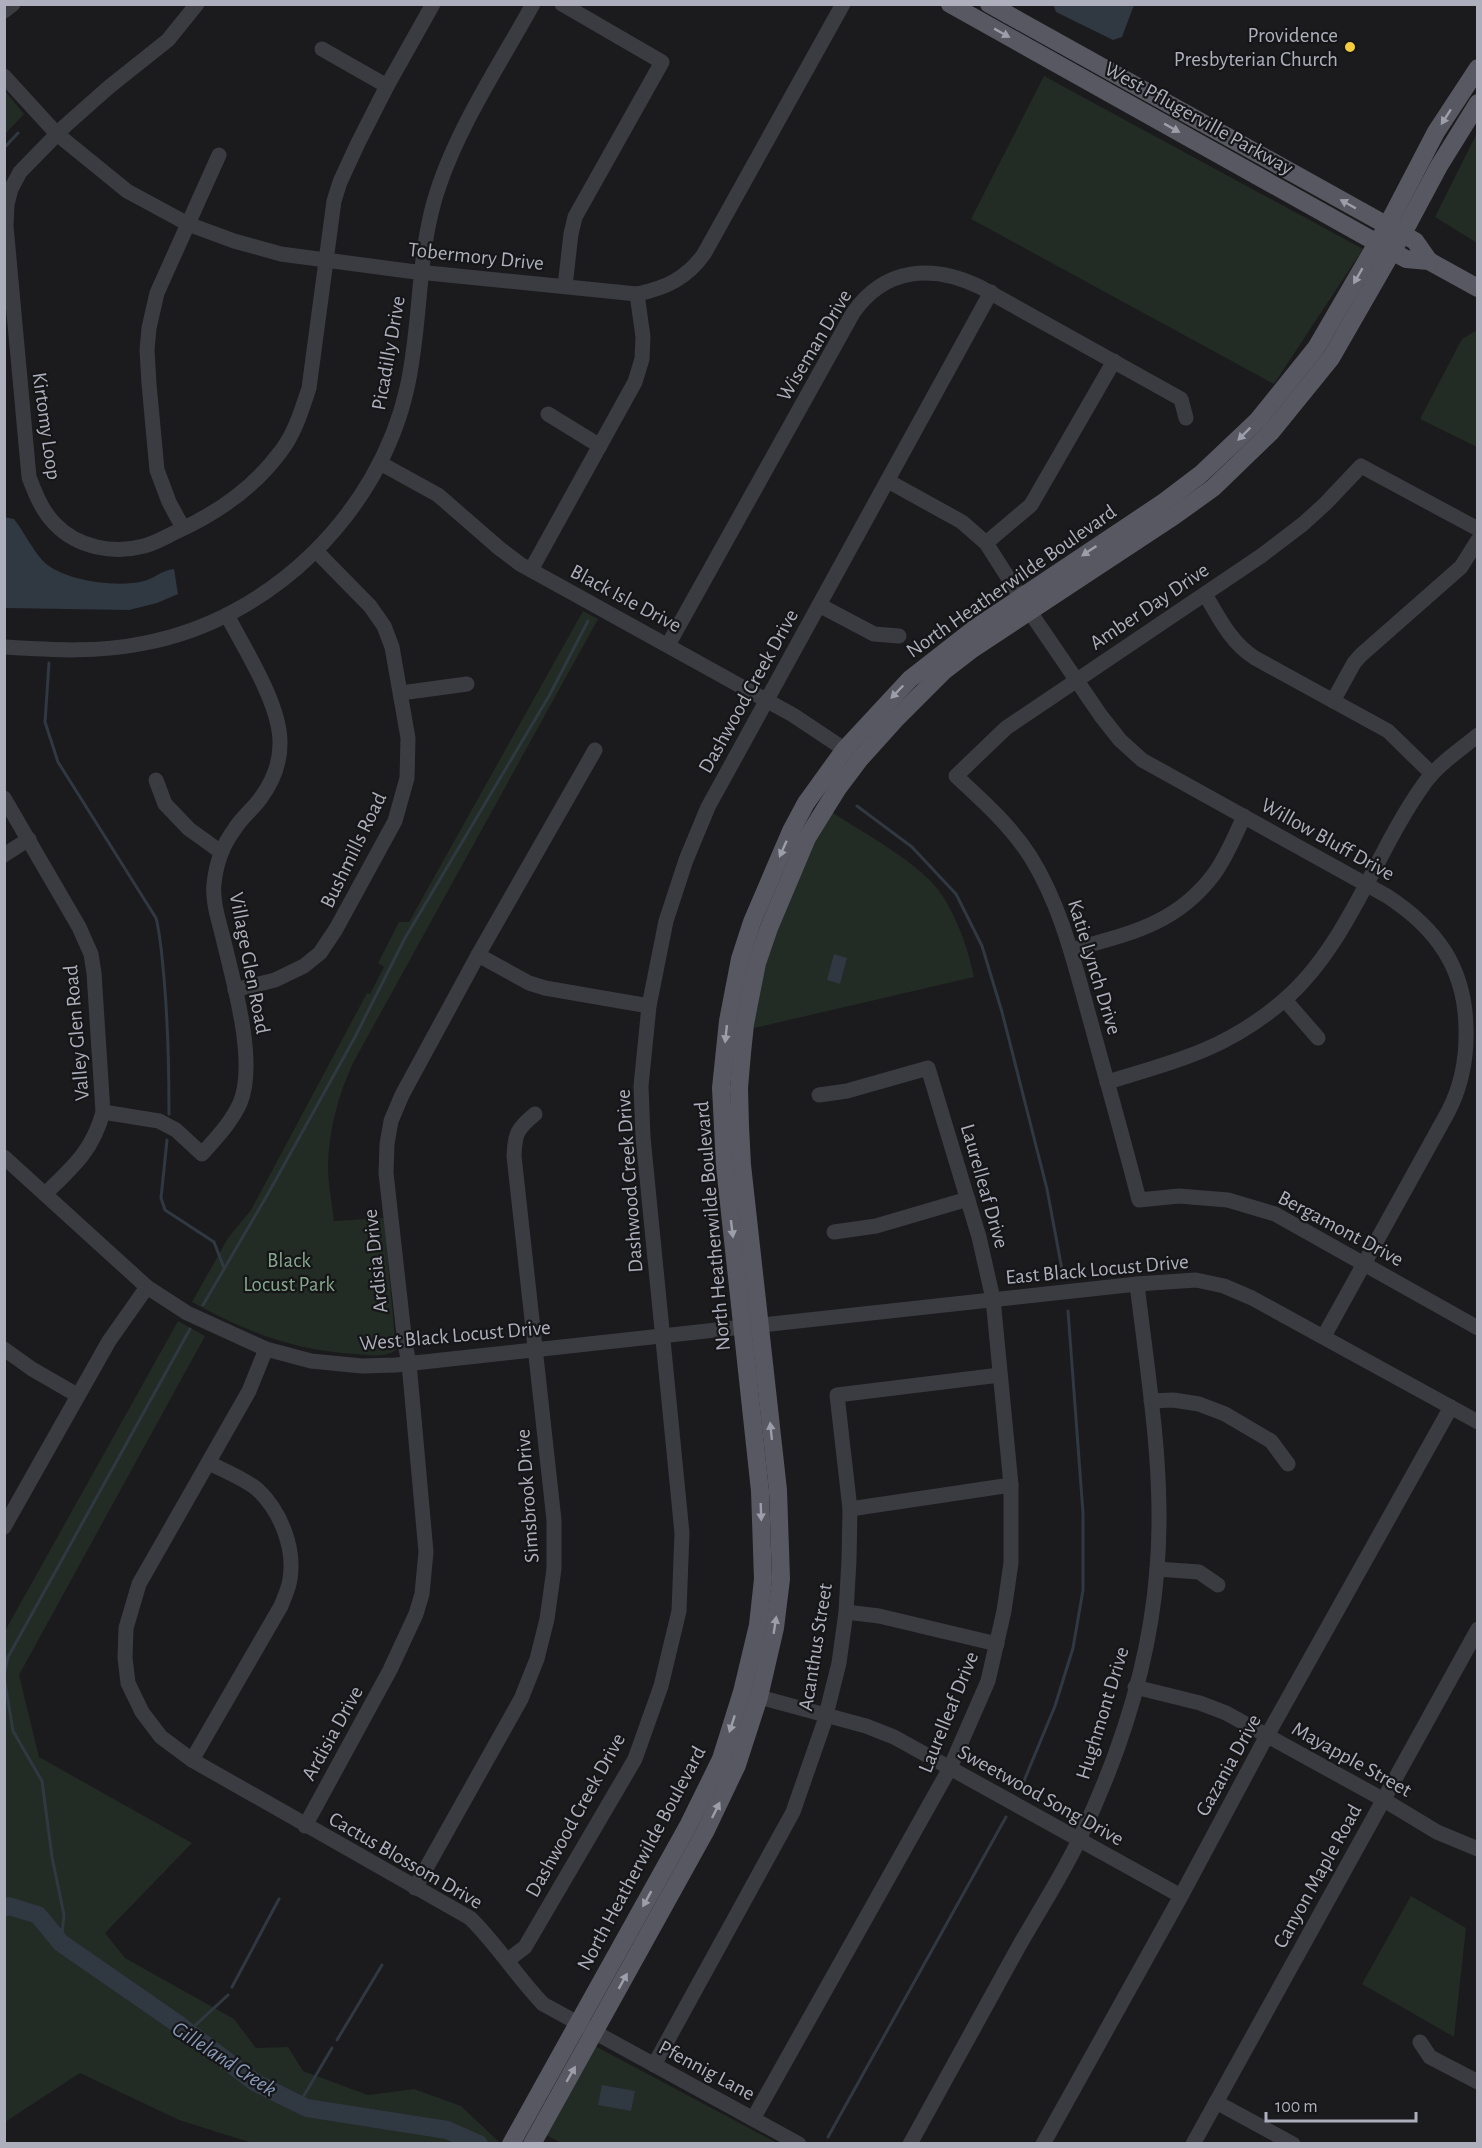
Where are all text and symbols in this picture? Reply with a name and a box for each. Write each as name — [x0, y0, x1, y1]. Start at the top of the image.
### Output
place label: Providence Presbyterian Church — [1174, 25, 1338, 70]
one-way arrow — [993, 28, 1010, 38]
marker: Providence Presbyterian Church — [1343, 40, 1357, 54]
street label: West Pflugerville Parkway — [1101, 58, 1297, 179]
one-way arrow — [1440, 109, 1451, 126]
one-way arrow — [1164, 123, 1181, 133]
one-way arrow — [1339, 199, 1356, 209]
street label: Tobermory Drive — [407, 239, 545, 274]
one-way arrow — [1353, 268, 1363, 285]
street label: Wiseman Drive — [773, 286, 856, 404]
street label: Picadilly Drive — [368, 294, 409, 412]
street label: Kirtomy Loop — [29, 371, 64, 481]
one-way arrow — [1238, 426, 1252, 440]
street label: North Heatherwilde Boulevard — [903, 501, 1120, 662]
one-way arrow — [1081, 546, 1098, 557]
street label: Amber Day Drive — [1086, 559, 1213, 654]
street label: Black Isle Drive — [567, 560, 685, 636]
street label: Dashwood Creek Drive — [695, 606, 802, 777]
one-way arrow — [890, 685, 904, 700]
street label: Bushmills Road — [316, 789, 390, 911]
street label: Willow Bluff Drive — [1258, 794, 1398, 885]
one-way arrow — [778, 840, 788, 858]
street label: Village Glen Road — [225, 891, 274, 1036]
street label: Katie Lynch Drive — [1064, 897, 1125, 1037]
street label: Valley Glen Road — [60, 964, 93, 1102]
one-way arrow — [721, 1025, 731, 1044]
street label: Dashwood Creek Drive — [613, 1089, 646, 1273]
street label: North Heatherwilde Boulevard — [691, 1100, 734, 1352]
street label: Laurelleaf Drive — [957, 1122, 1012, 1251]
street label: Bergamont Drive — [1275, 1187, 1407, 1270]
street label: Ardisia Drive — [360, 1208, 391, 1314]
one-way arrow — [727, 1219, 737, 1238]
park label: Black Locust Park — [243, 1250, 335, 1295]
street label: East Black Locust Drive — [1005, 1251, 1189, 1288]
street label: West Black Locust Drive — [359, 1317, 552, 1354]
one-way arrow — [767, 1421, 776, 1440]
street label: Simsbrook Drive — [512, 1428, 543, 1564]
one-way arrow — [756, 1502, 766, 1521]
street label: Acanthus Street — [795, 1581, 836, 1712]
one-way arrow — [771, 1615, 780, 1634]
street label: Hughmont Drive — [1072, 1644, 1133, 1782]
street label: Laurelleaf Drive — [915, 1649, 982, 1776]
street label: Ardisia Drive — [298, 1683, 367, 1784]
street label: Gazania Drive — [1192, 1711, 1265, 1820]
one-way arrow — [727, 1715, 736, 1733]
street label: Mayapple Street — [1288, 1718, 1415, 1801]
street label: Dashwood Creek Drive — [522, 1730, 629, 1901]
street label: Sweetwood Song Drive — [954, 1741, 1127, 1850]
street label: North Heatherwilde Boulevard — [573, 1743, 710, 1974]
one-way arrow — [711, 1801, 720, 1818]
street label: Canyon Maple Road — [1269, 1801, 1366, 1952]
street label: Cactus Blossom Drive — [325, 1808, 486, 1913]
one-way arrow — [642, 1891, 653, 1907]
one-way arrow — [618, 1972, 628, 1989]
water label: Gilleland Creek — [168, 2017, 281, 2101]
street label: Pfennig Lane — [655, 2036, 758, 2104]
one-way arrow — [566, 2066, 577, 2082]
scale bar — [1266, 2085, 1416, 2123]
text: 100 m — [1275, 2098, 1318, 2116]

